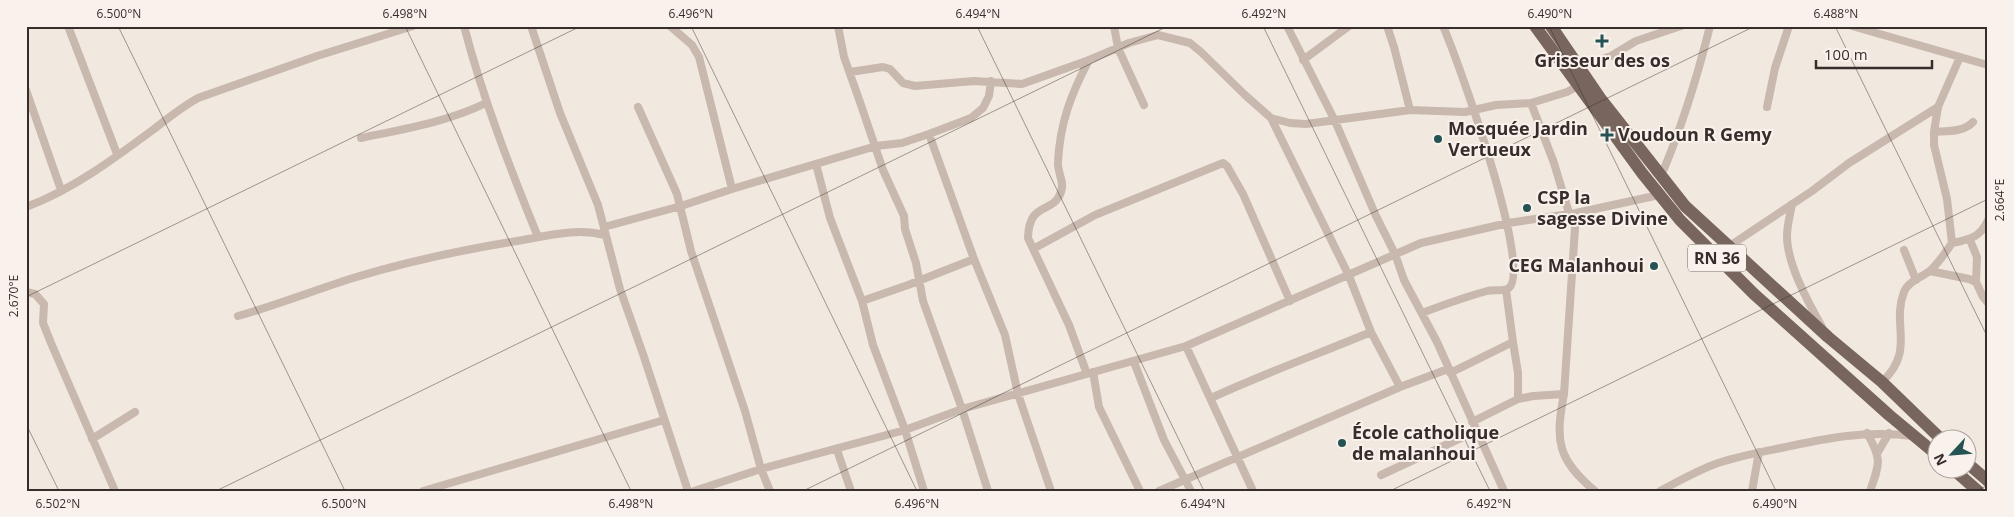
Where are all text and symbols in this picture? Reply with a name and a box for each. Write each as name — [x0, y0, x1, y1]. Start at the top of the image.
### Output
text: 6.500°N — [97, 5, 141, 22]
text: 6.498°N — [383, 5, 427, 22]
text: 6.496°N — [669, 5, 713, 22]
text: 6.494°N — [956, 5, 1000, 22]
text: 6.492°N — [1242, 5, 1286, 22]
text: 6.490°N — [1528, 5, 1572, 22]
text: 6.488°N — [1814, 5, 1858, 22]
marker: Grisseur des os — [1595, 34, 1609, 48]
scale bar — [1816, 38, 1933, 70]
text: 100 m — [1824, 44, 1868, 64]
place label: Grisseur des os — [1534, 48, 1670, 72]
place label: Mosquée Jardin Vertueux — [1448, 116, 1588, 161]
place label: Voudoun R Gemy — [1618, 122, 1772, 146]
marker: Voudoun R Gemy — [1600, 128, 1614, 142]
marker: Mosquée Jardin Vertueux — [1432, 133, 1444, 145]
text: 2.664°E — [1991, 179, 2008, 221]
place label: CSP la sagesse Divine — [1537, 185, 1668, 230]
marker: CSP la sagesse Divine — [1521, 202, 1533, 214]
road number: RN 36 — [1688, 244, 1746, 272]
place label: CEG Malanhoui — [1508, 253, 1644, 277]
marker: CEG Malanhoui — [1648, 260, 1660, 272]
text: 2.670°E — [5, 275, 22, 317]
place label: École catholique de malanhoui — [1352, 420, 1499, 465]
north arrow — [1926, 430, 1976, 480]
marker: École catholique de malanhoui — [1336, 437, 1348, 449]
text: N — [1929, 451, 1951, 469]
text: 6.502°N — [36, 495, 80, 512]
text: 6.500°N — [322, 495, 366, 512]
text: 6.498°N — [609, 495, 653, 512]
text: 6.496°N — [895, 495, 939, 512]
text: 6.494°N — [1181, 495, 1225, 512]
text: 6.492°N — [1467, 495, 1511, 512]
text: 6.490°N — [1753, 495, 1797, 512]

